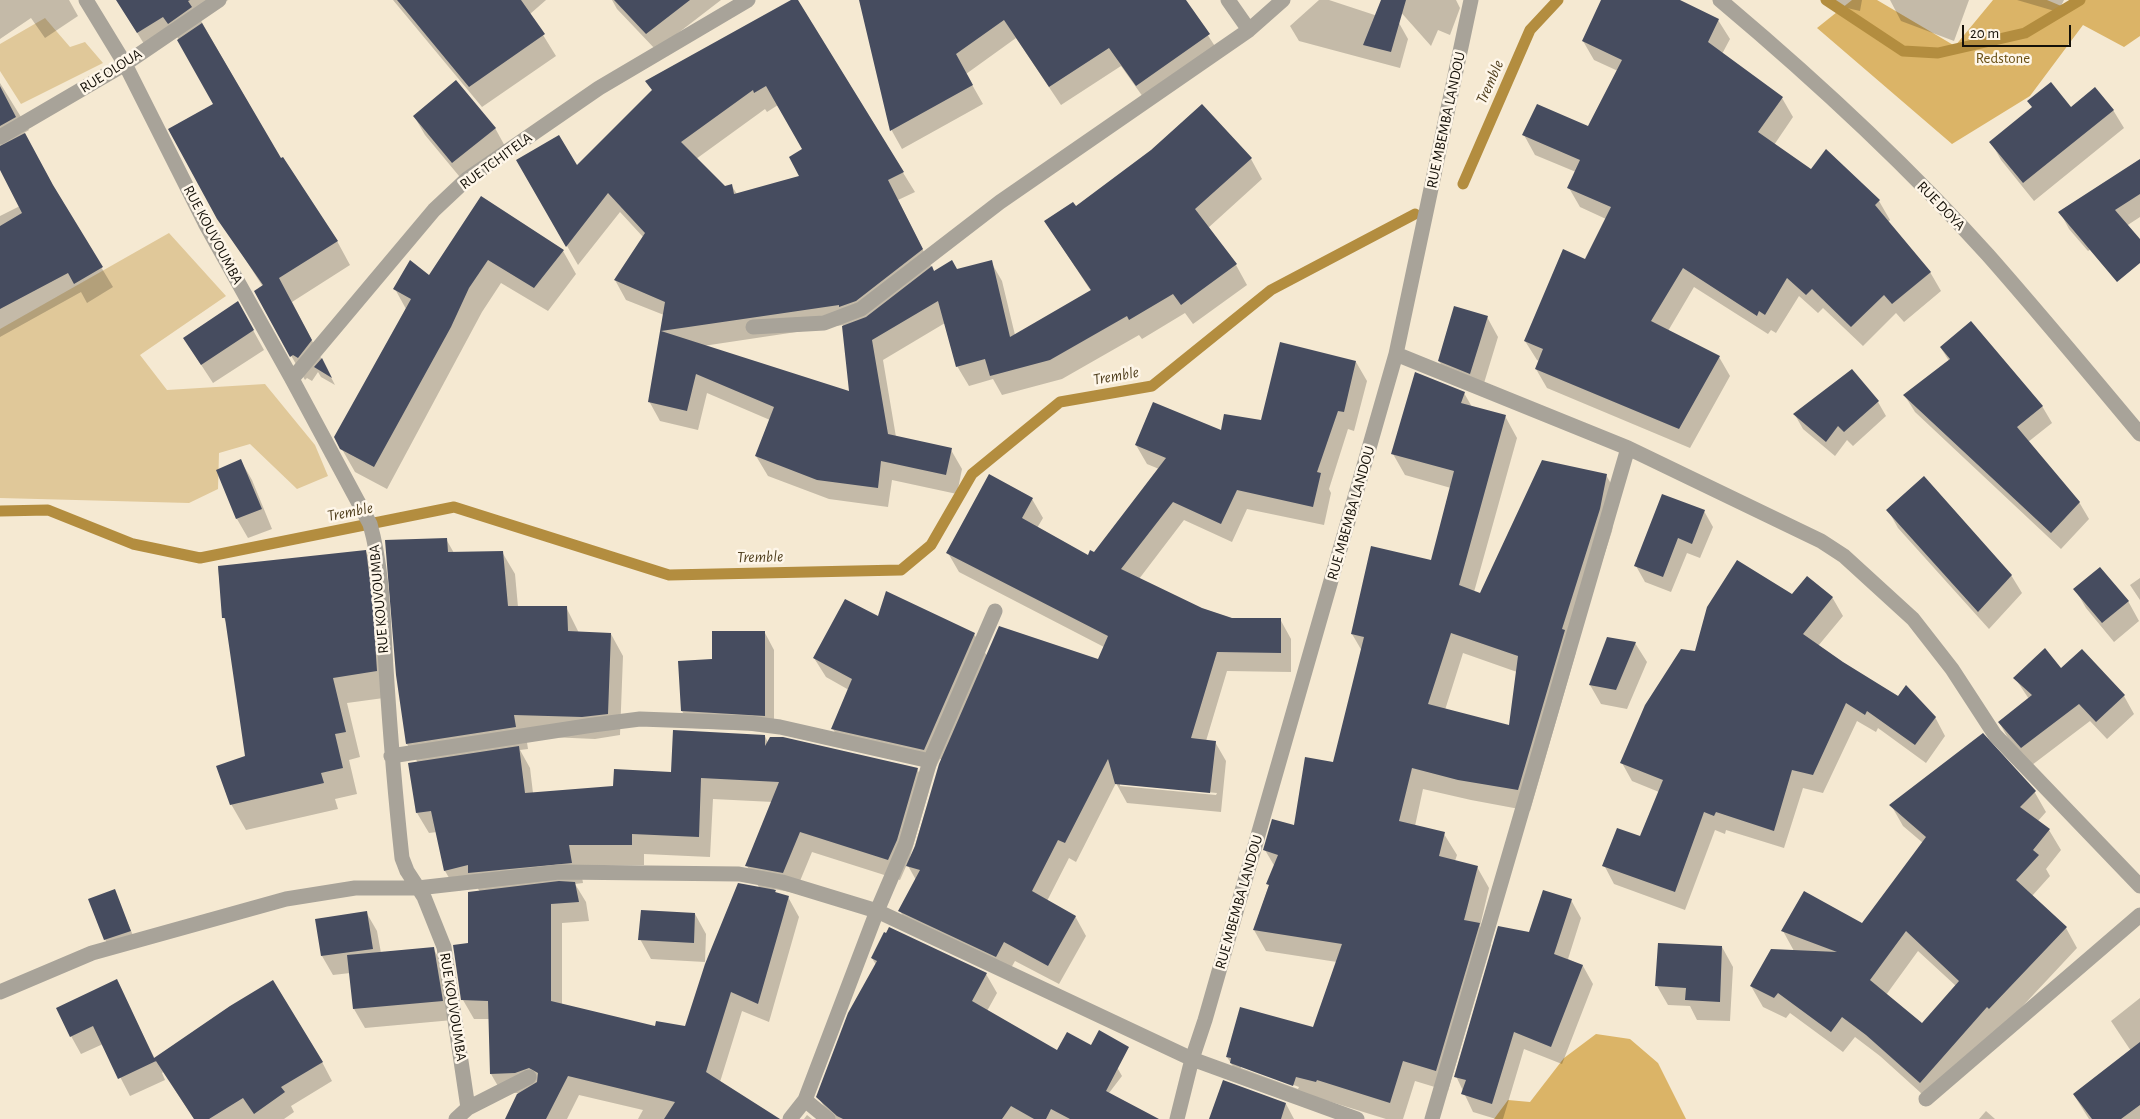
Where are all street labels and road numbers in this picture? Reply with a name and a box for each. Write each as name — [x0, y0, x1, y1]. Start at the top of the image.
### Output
street label: RUE OLOUA — [77, 45, 145, 97]
street label: RUE MBEMBA LANDOU — [1423, 50, 1469, 190]
street label: RUE TCHITELA — [456, 129, 536, 193]
street label: RUE DOYA — [1913, 178, 1969, 234]
street label: RUE KOUVOUMBA — [179, 182, 247, 288]
street label: RUE MBEMBA LANDOU — [1323, 444, 1379, 582]
street label: RUE KOUVOUMBA — [365, 544, 393, 654]
street label: RUE MBEMBA LANDOU — [1211, 833, 1267, 971]
street label: RUE KOUVOUMBA — [436, 951, 470, 1063]

